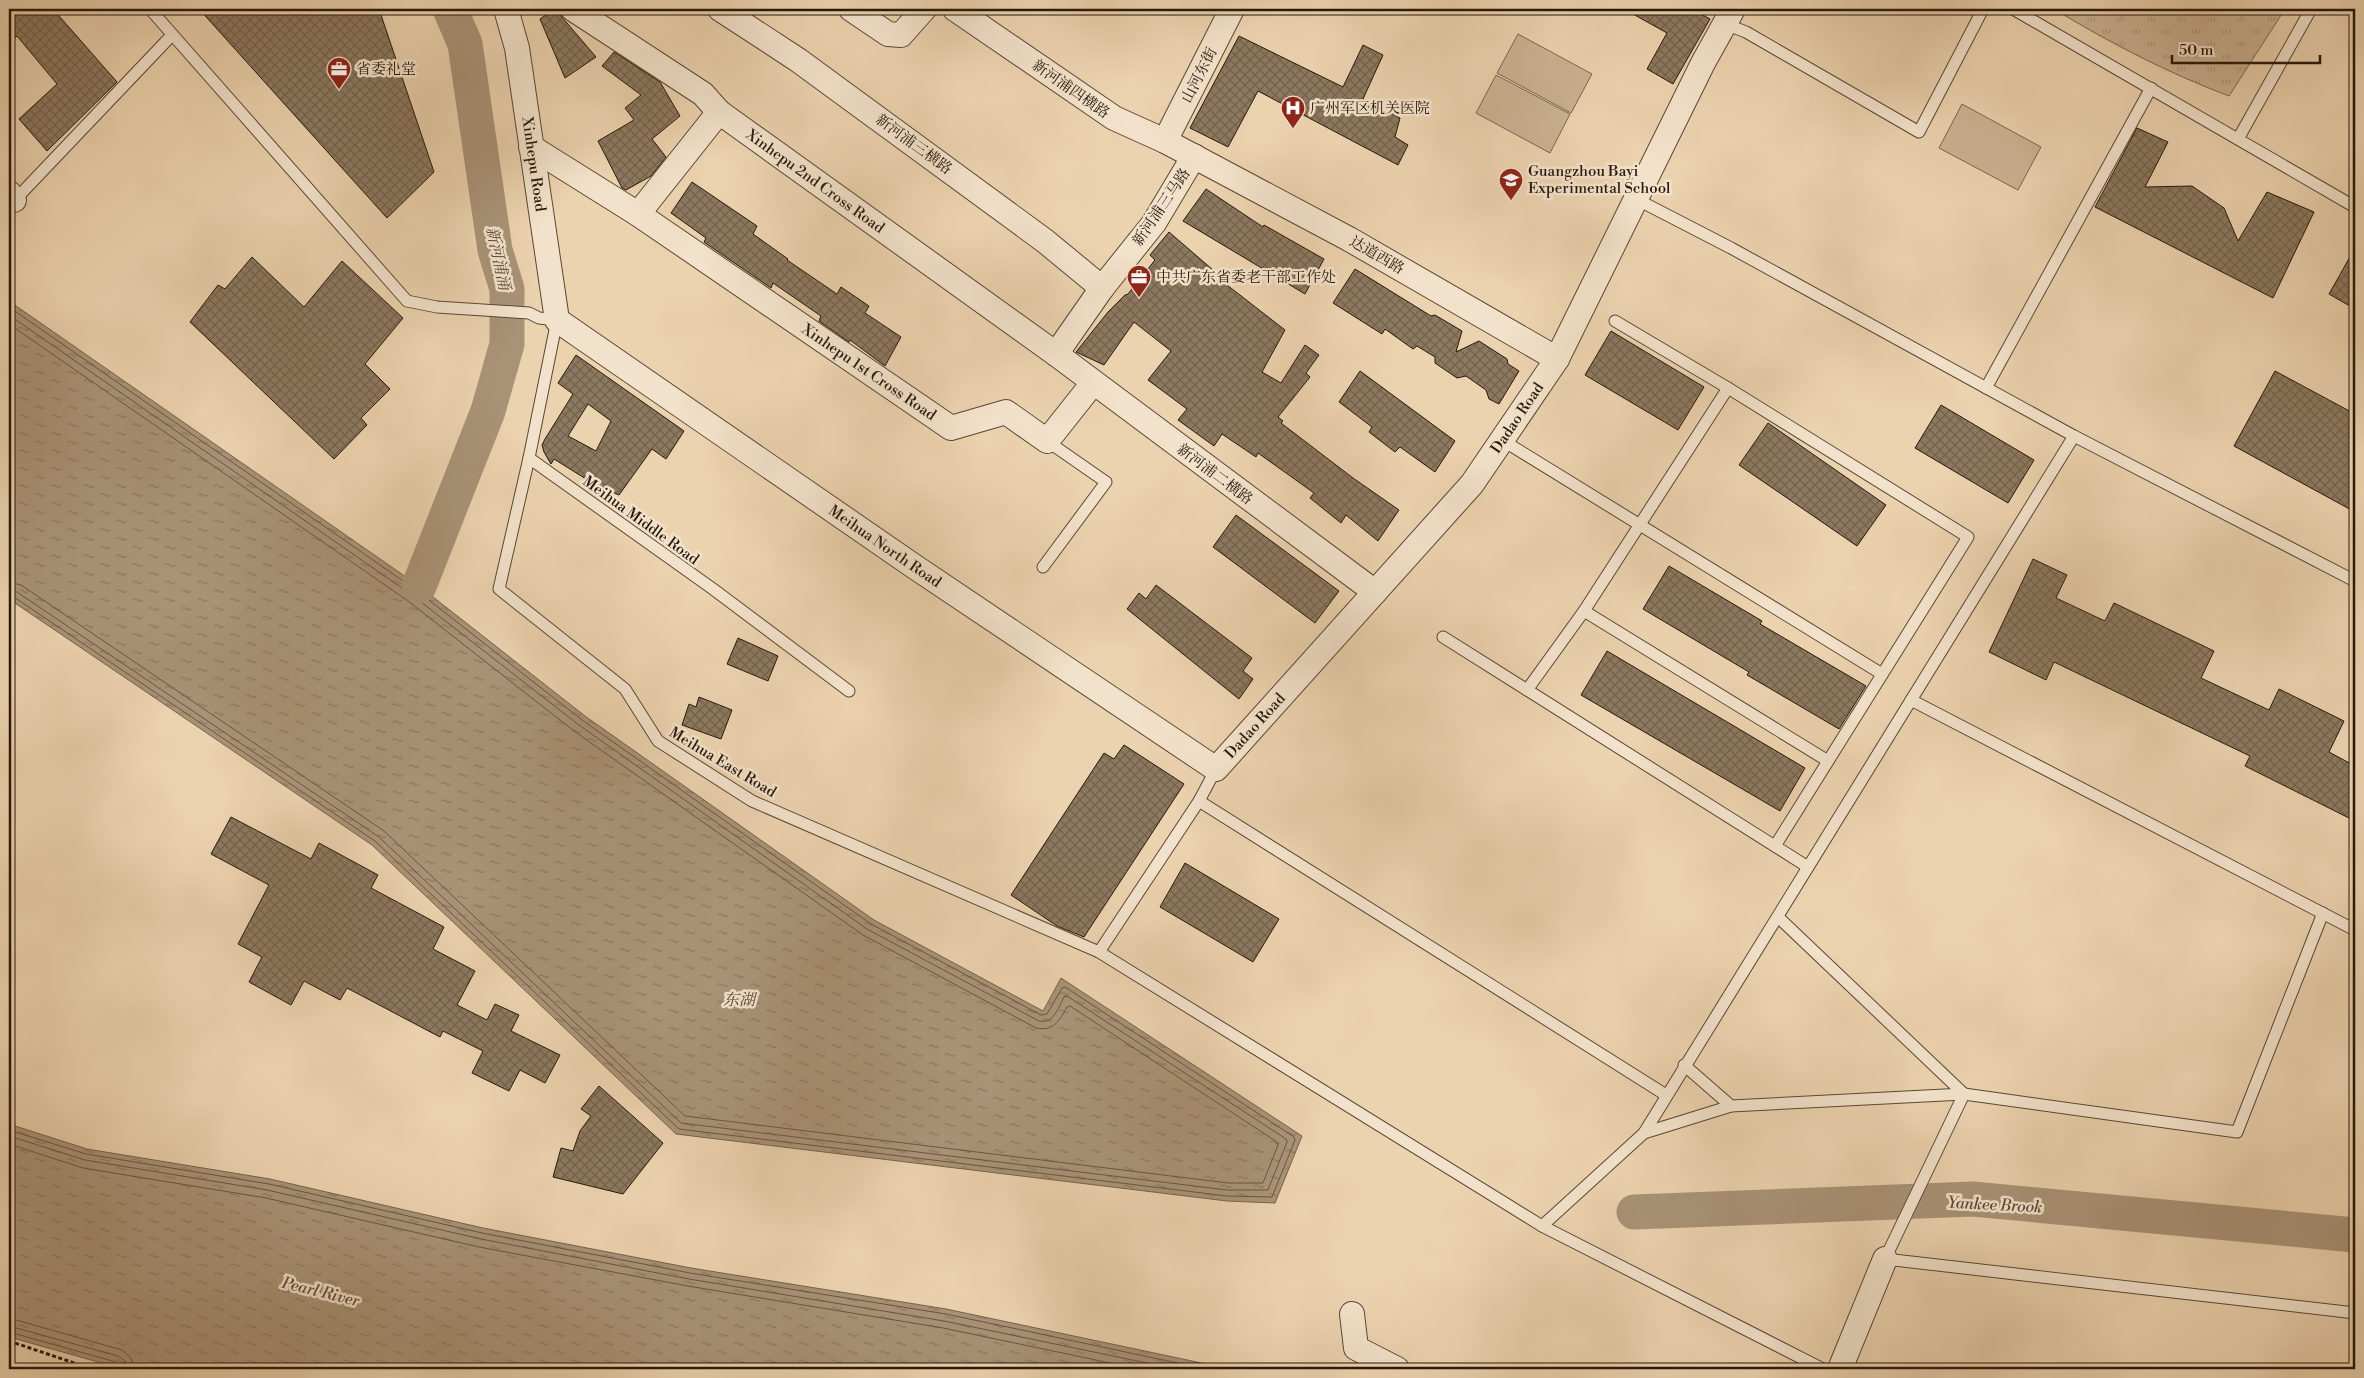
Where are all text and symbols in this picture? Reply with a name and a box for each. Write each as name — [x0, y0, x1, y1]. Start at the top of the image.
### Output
scale bar — [2172, 32, 2319, 64]
text: 50 m — [2179, 41, 2213, 60]
street label: 山河东街 — [1177, 44, 1222, 106]
office icon: 省委礼堂 — [326, 56, 352, 90]
street label: 新河浦四横路 — [1028, 56, 1113, 123]
place label: 省委礼堂 — [356, 60, 416, 79]
hospital icon: 广州军区机关医院 — [1280, 95, 1306, 129]
place label: 广州军区机关医院 — [1310, 99, 1430, 118]
street label: 新河浦三横路 — [872, 110, 956, 179]
street label: Xinhepu Road — [517, 115, 550, 213]
street label: Xinhepu 2nd Cross Road — [741, 125, 888, 238]
place label: Guangzhou Bayi Experimental School — [1528, 162, 1671, 198]
street label: 新河浦三马路 — [1128, 165, 1194, 250]
school or university icon: Guangzhou Bayi Experimental School — [1498, 167, 1524, 201]
water label: 新河浦涌 — [482, 225, 515, 294]
street label: 达道西路 — [1346, 232, 1407, 279]
office icon: 中共广东省委老干部工作处 — [1126, 264, 1152, 298]
place label: 中共广东省委老干部工作处 — [1156, 268, 1336, 287]
street label: Xinhepu 1st Cross Road — [797, 319, 940, 425]
street label: Dadao Road — [1487, 379, 1549, 457]
street label: 新河浦二横路 — [1173, 440, 1256, 509]
street label: Meihua Middle Road — [579, 472, 703, 569]
street label: Meihua North Road — [825, 501, 945, 592]
street label: Dadao Road — [1221, 689, 1290, 763]
street label: Meihua East Road — [666, 723, 780, 802]
water label: 东湖 — [723, 990, 758, 1010]
water label: Yankee Brook — [1947, 1193, 2043, 1217]
water label: Pearl River — [279, 1272, 363, 1311]

